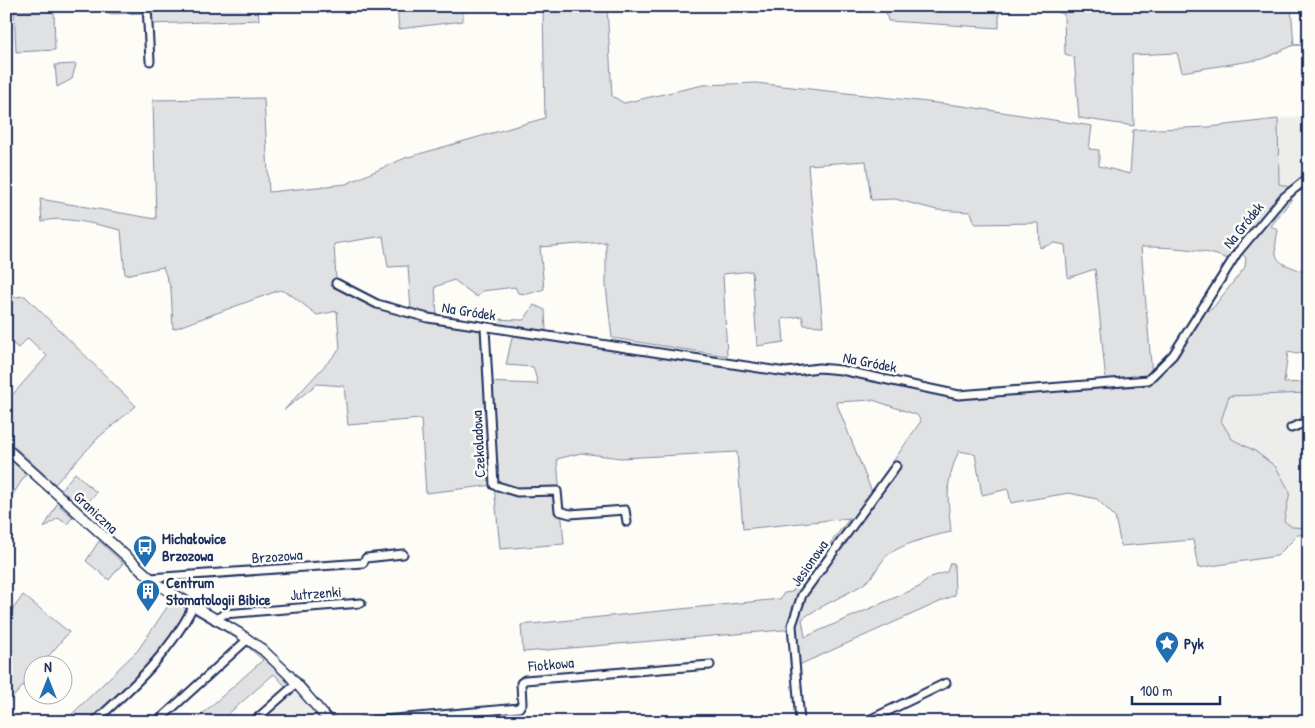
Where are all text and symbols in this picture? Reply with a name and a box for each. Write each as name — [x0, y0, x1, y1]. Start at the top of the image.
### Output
street label: Na Gródek — [1218, 197, 1268, 253]
street label: Na Gródek — [440, 296, 498, 326]
street label: Na Gródek — [841, 347, 899, 377]
street label: Czekoladowa — [466, 410, 490, 478]
street label: Graniczna — [69, 486, 123, 538]
place label: Michałowice Brzozowa — [162, 528, 226, 566]
bus stop icon: Michałowice Brzozowa — [132, 534, 158, 568]
street label: Jesionowa — [785, 535, 833, 590]
street label: Brzozowa — [251, 544, 303, 568]
place label: Centrum Stomatologii Bibice — [166, 572, 271, 611]
building icon: Centrum Stomatologii Bibice — [135, 578, 161, 612]
street label: Jutrzenki — [290, 581, 342, 605]
place icon: Pyk — [1154, 630, 1180, 664]
place label: Pyk — [1184, 633, 1205, 655]
street label: Fiołkowa — [526, 652, 575, 677]
north arrow — [22, 656, 72, 706]
text: N — [44, 657, 52, 676]
scale bar — [1132, 673, 1220, 705]
text: 100 m — [1140, 680, 1173, 701]

